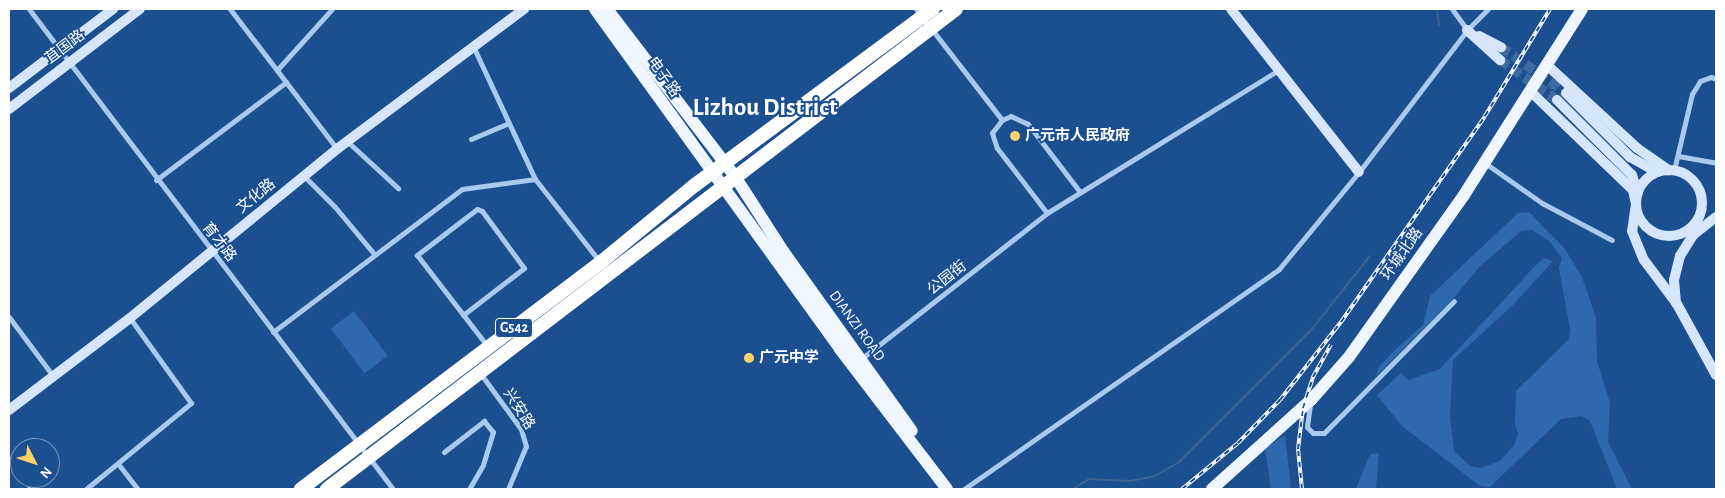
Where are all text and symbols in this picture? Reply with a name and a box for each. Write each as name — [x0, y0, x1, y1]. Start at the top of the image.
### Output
street label: 苴国路 — [42, 26, 88, 68]
street label: 电子路 — [644, 53, 684, 101]
district label: Lizhou District — [693, 93, 837, 123]
place label: 广元市人民政府 — [1025, 127, 1130, 145]
marker: 广元市人民政府 — [1009, 130, 1021, 142]
street label: 文化路 — [233, 175, 279, 217]
street label: 育才路 — [198, 219, 240, 265]
street label: 环城北路 — [1377, 224, 1427, 284]
street label: 公园街 — [924, 257, 970, 299]
street label: DIANZI ROAD — [825, 287, 889, 365]
road number: G542 — [494, 316, 534, 339]
place label: 广元中学 — [759, 349, 819, 367]
marker: 广元中学 — [743, 352, 755, 364]
street label: 兴安路 — [499, 385, 539, 433]
north arrow — [10, 438, 60, 488]
text: N — [37, 464, 54, 480]

